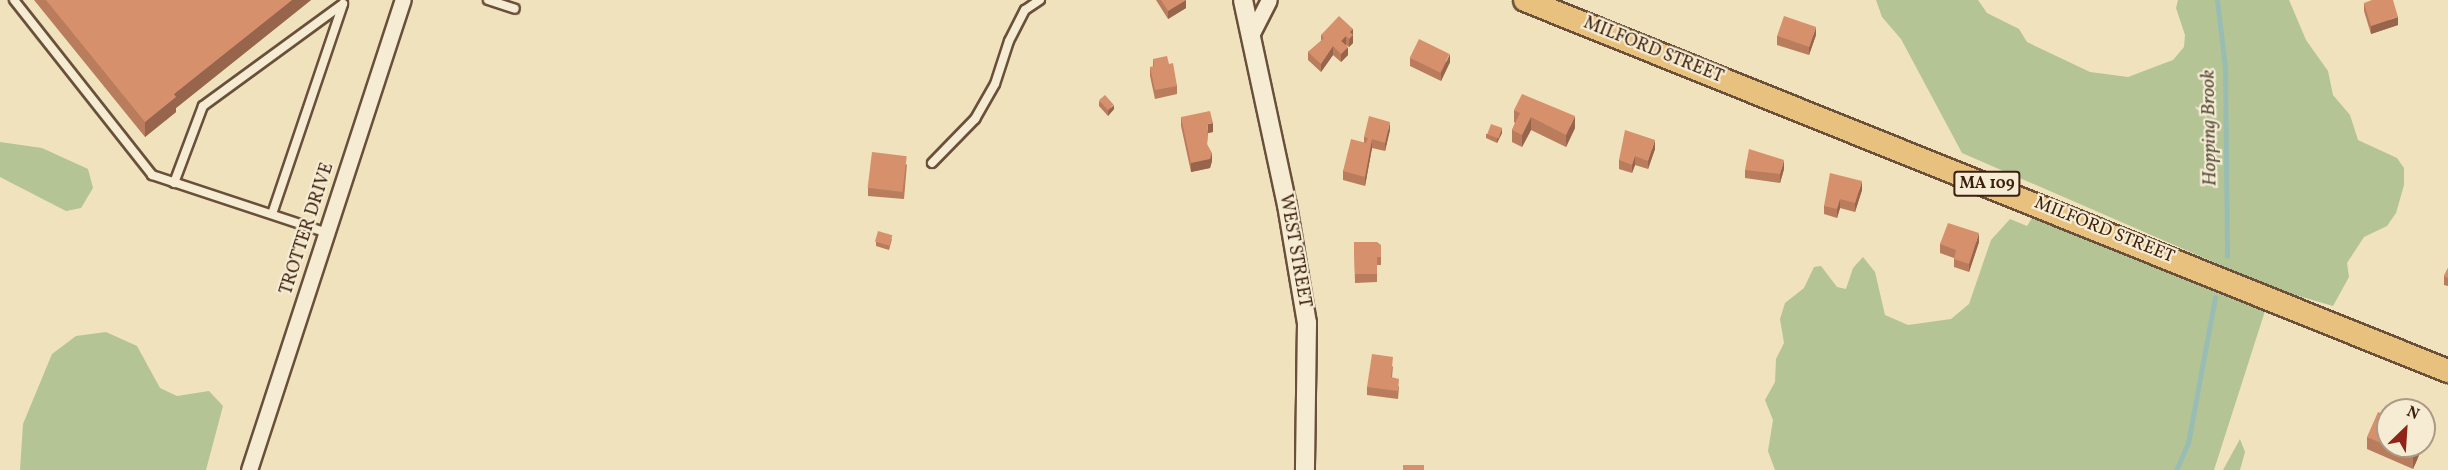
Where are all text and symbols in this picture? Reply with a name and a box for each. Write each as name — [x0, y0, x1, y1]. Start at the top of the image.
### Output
street label: MILFORD STREET — [1580, 13, 1726, 89]
water label: Hopping Brook — [2197, 69, 2223, 187]
street label: TROTTER DRIVE — [276, 160, 340, 298]
road number: MA 109 — [1952, 171, 2022, 197]
street label: WEST STREET — [1273, 192, 1315, 310]
street label: MILFORD STREET — [2031, 193, 2177, 269]
north arrow — [2376, 398, 2436, 458]
text: N — [2403, 401, 2423, 426]

